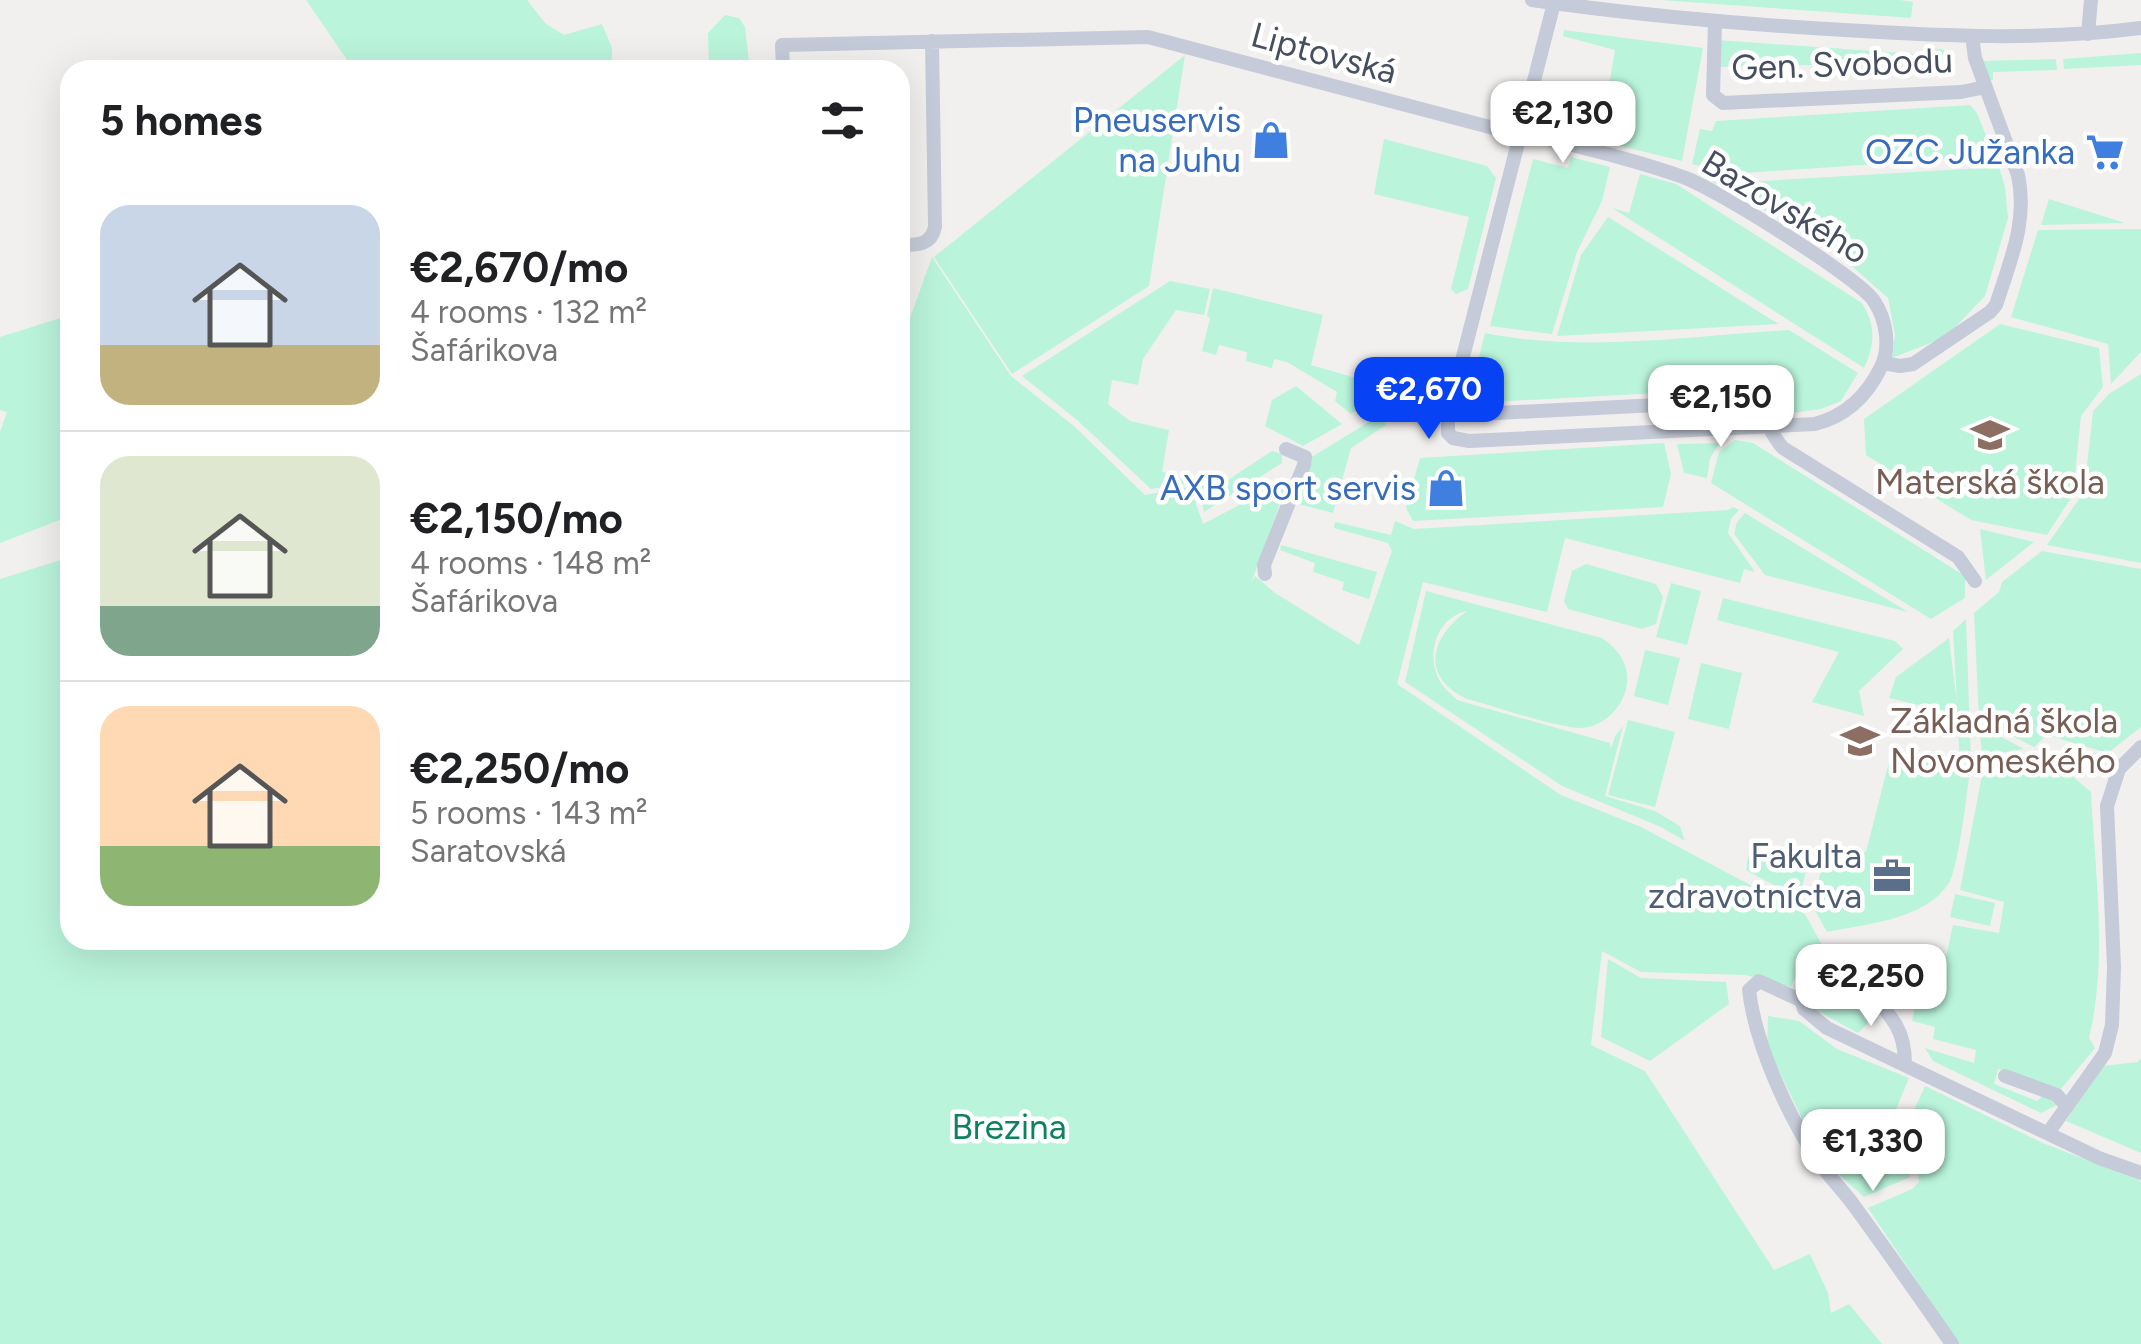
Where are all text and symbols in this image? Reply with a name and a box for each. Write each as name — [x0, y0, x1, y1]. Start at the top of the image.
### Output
street label: Liptovská — [1247, 13, 1401, 93]
street label: Gen. Svobodu — [1731, 39, 1953, 89]
pin: €2,130 — [1482, 81, 1644, 166]
icon: filters — [815, 93, 870, 148]
text: €2,130 — [1512, 94, 1614, 132]
text: 5 homes — [100, 95, 262, 146]
place label: Pneuservis na Juhu — [1073, 99, 1241, 181]
shop icon: Pneuservis na Juhu — [1250, 119, 1292, 161]
place label: OZC Južanka — [1865, 131, 2075, 173]
supermarket icon: OZC Južanka — [2084, 131, 2126, 173]
street label: Bazovského — [1694, 141, 1876, 273]
text: €2,670/mo — [410, 242, 628, 293]
icon: home — [180, 245, 300, 365]
text: 4 rooms · 132 m² — [410, 293, 647, 331]
text: Šafárikova — [410, 331, 558, 369]
pin: €2,670 — [1348, 357, 1510, 442]
pin: €2,150 — [1640, 365, 1802, 450]
text: €2,670 — [1376, 370, 1482, 408]
text: €2,150 — [1670, 378, 1772, 416]
school or university icon: Materská škola — [1969, 414, 2011, 456]
place label: Materská škola — [1875, 461, 2105, 503]
place label: AXB sport servis — [1160, 467, 1416, 509]
shop icon: AXB sport servis — [1425, 467, 1467, 509]
text: €2,150/mo — [410, 493, 623, 544]
icon: home — [180, 496, 300, 616]
text: 4 rooms · 148 m² — [410, 544, 651, 582]
text: Šafárikova — [410, 582, 558, 620]
place label: Základná škola Novomeského — [1890, 700, 2118, 782]
school or university icon: Základná škola Novomeského — [1839, 720, 1881, 762]
text: €2,250/mo — [410, 743, 629, 794]
icon: home — [180, 746, 300, 866]
text: 5 rooms · 143 m² — [410, 794, 648, 832]
text: Saratovská — [410, 832, 566, 870]
place label: Fakulta zdravotníctva — [1648, 835, 1862, 917]
office icon: Fakulta zdravotníctva — [1871, 855, 1913, 897]
pin: €2,250 — [1790, 944, 1952, 1029]
text: €2,250 — [1818, 957, 1924, 995]
park label: Brezina — [951, 1106, 1067, 1148]
pin: €1,330 — [1792, 1109, 1954, 1194]
text: €1,330 — [1823, 1122, 1923, 1160]

